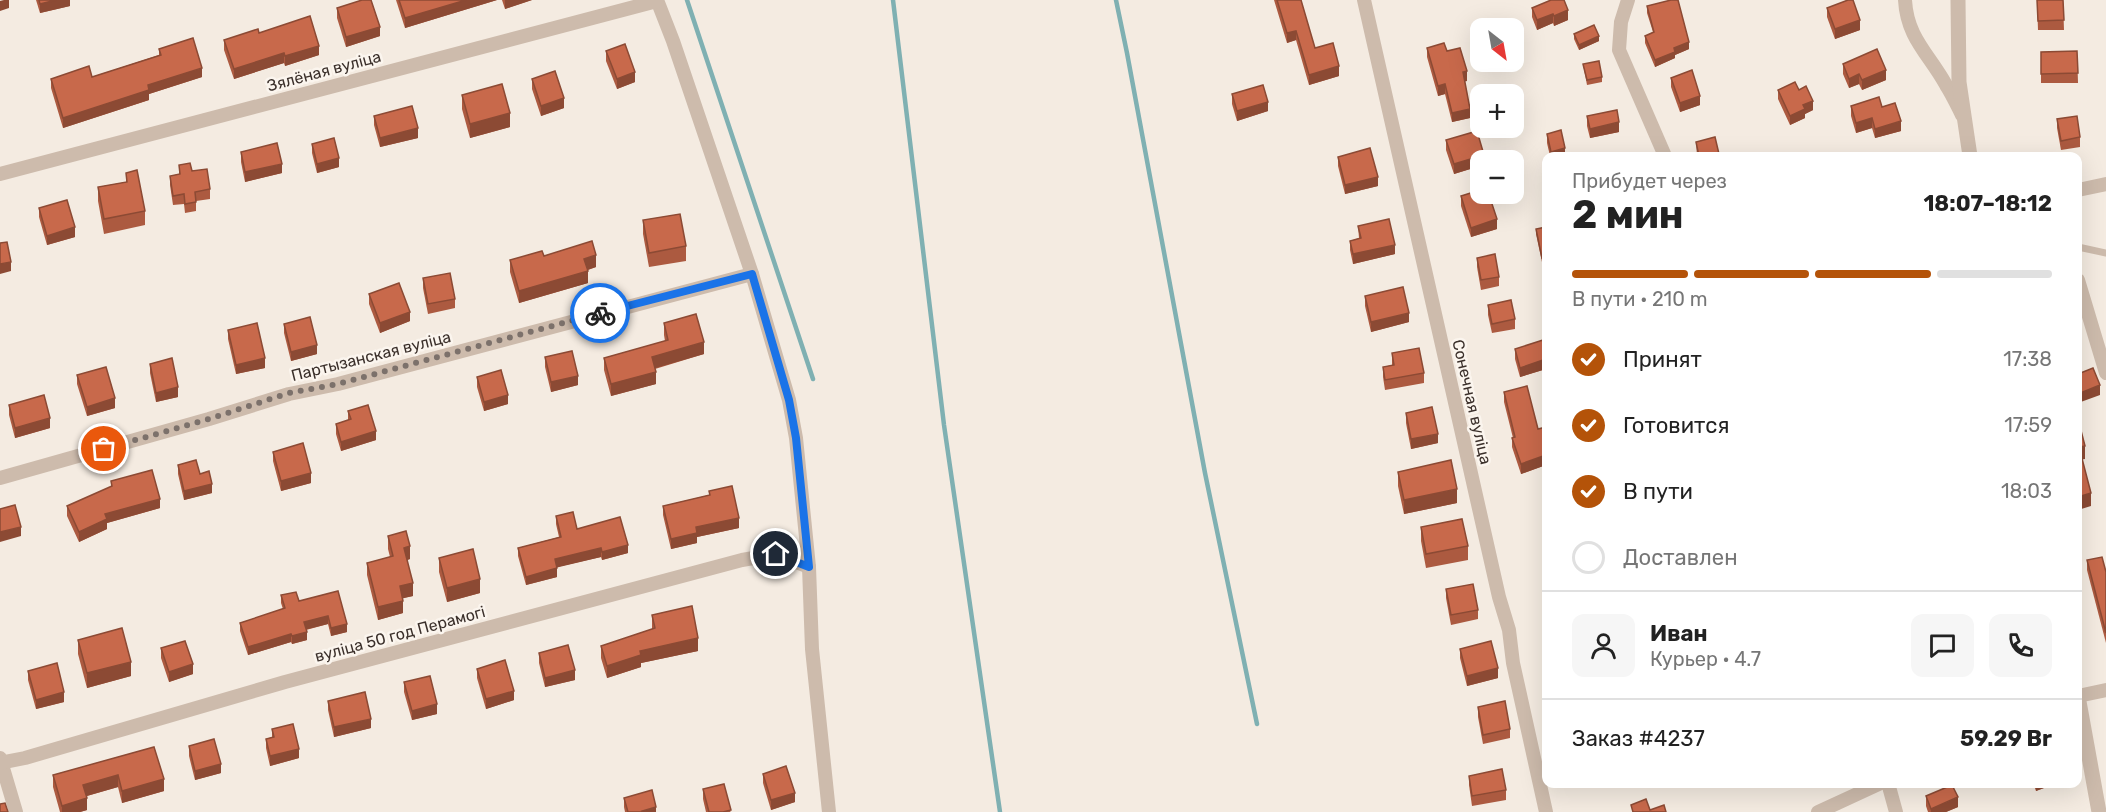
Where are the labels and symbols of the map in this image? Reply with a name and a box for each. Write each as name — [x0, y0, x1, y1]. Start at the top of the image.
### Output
north arrow — [1470, 18, 1524, 72]
street label: Зялёная вуліца — [265, 47, 383, 95]
courier — [570, 283, 630, 343]
street label: Партызанская вуліца — [289, 327, 453, 385]
street label: Сонечная вуліца — [1448, 338, 1496, 466]
pin — [78, 423, 129, 474]
pin — [750, 528, 801, 579]
street label: вуліца 50 год Перамогі — [313, 602, 487, 666]

